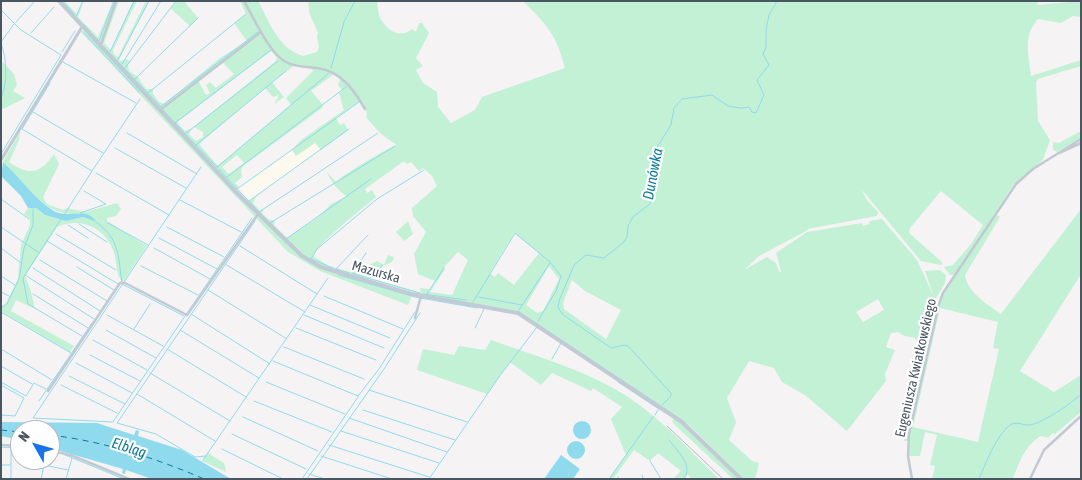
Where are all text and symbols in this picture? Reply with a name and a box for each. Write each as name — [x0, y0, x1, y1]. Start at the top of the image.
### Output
water label: Dunówka — [639, 147, 667, 201]
street label: Mazurska — [350, 257, 402, 287]
street label: Eugeniusza Kwiatkowskiego — [892, 297, 940, 439]
north arrow — [10, 420, 60, 470]
text: N — [15, 428, 33, 445]
water label: Elbląg — [109, 434, 149, 462]

